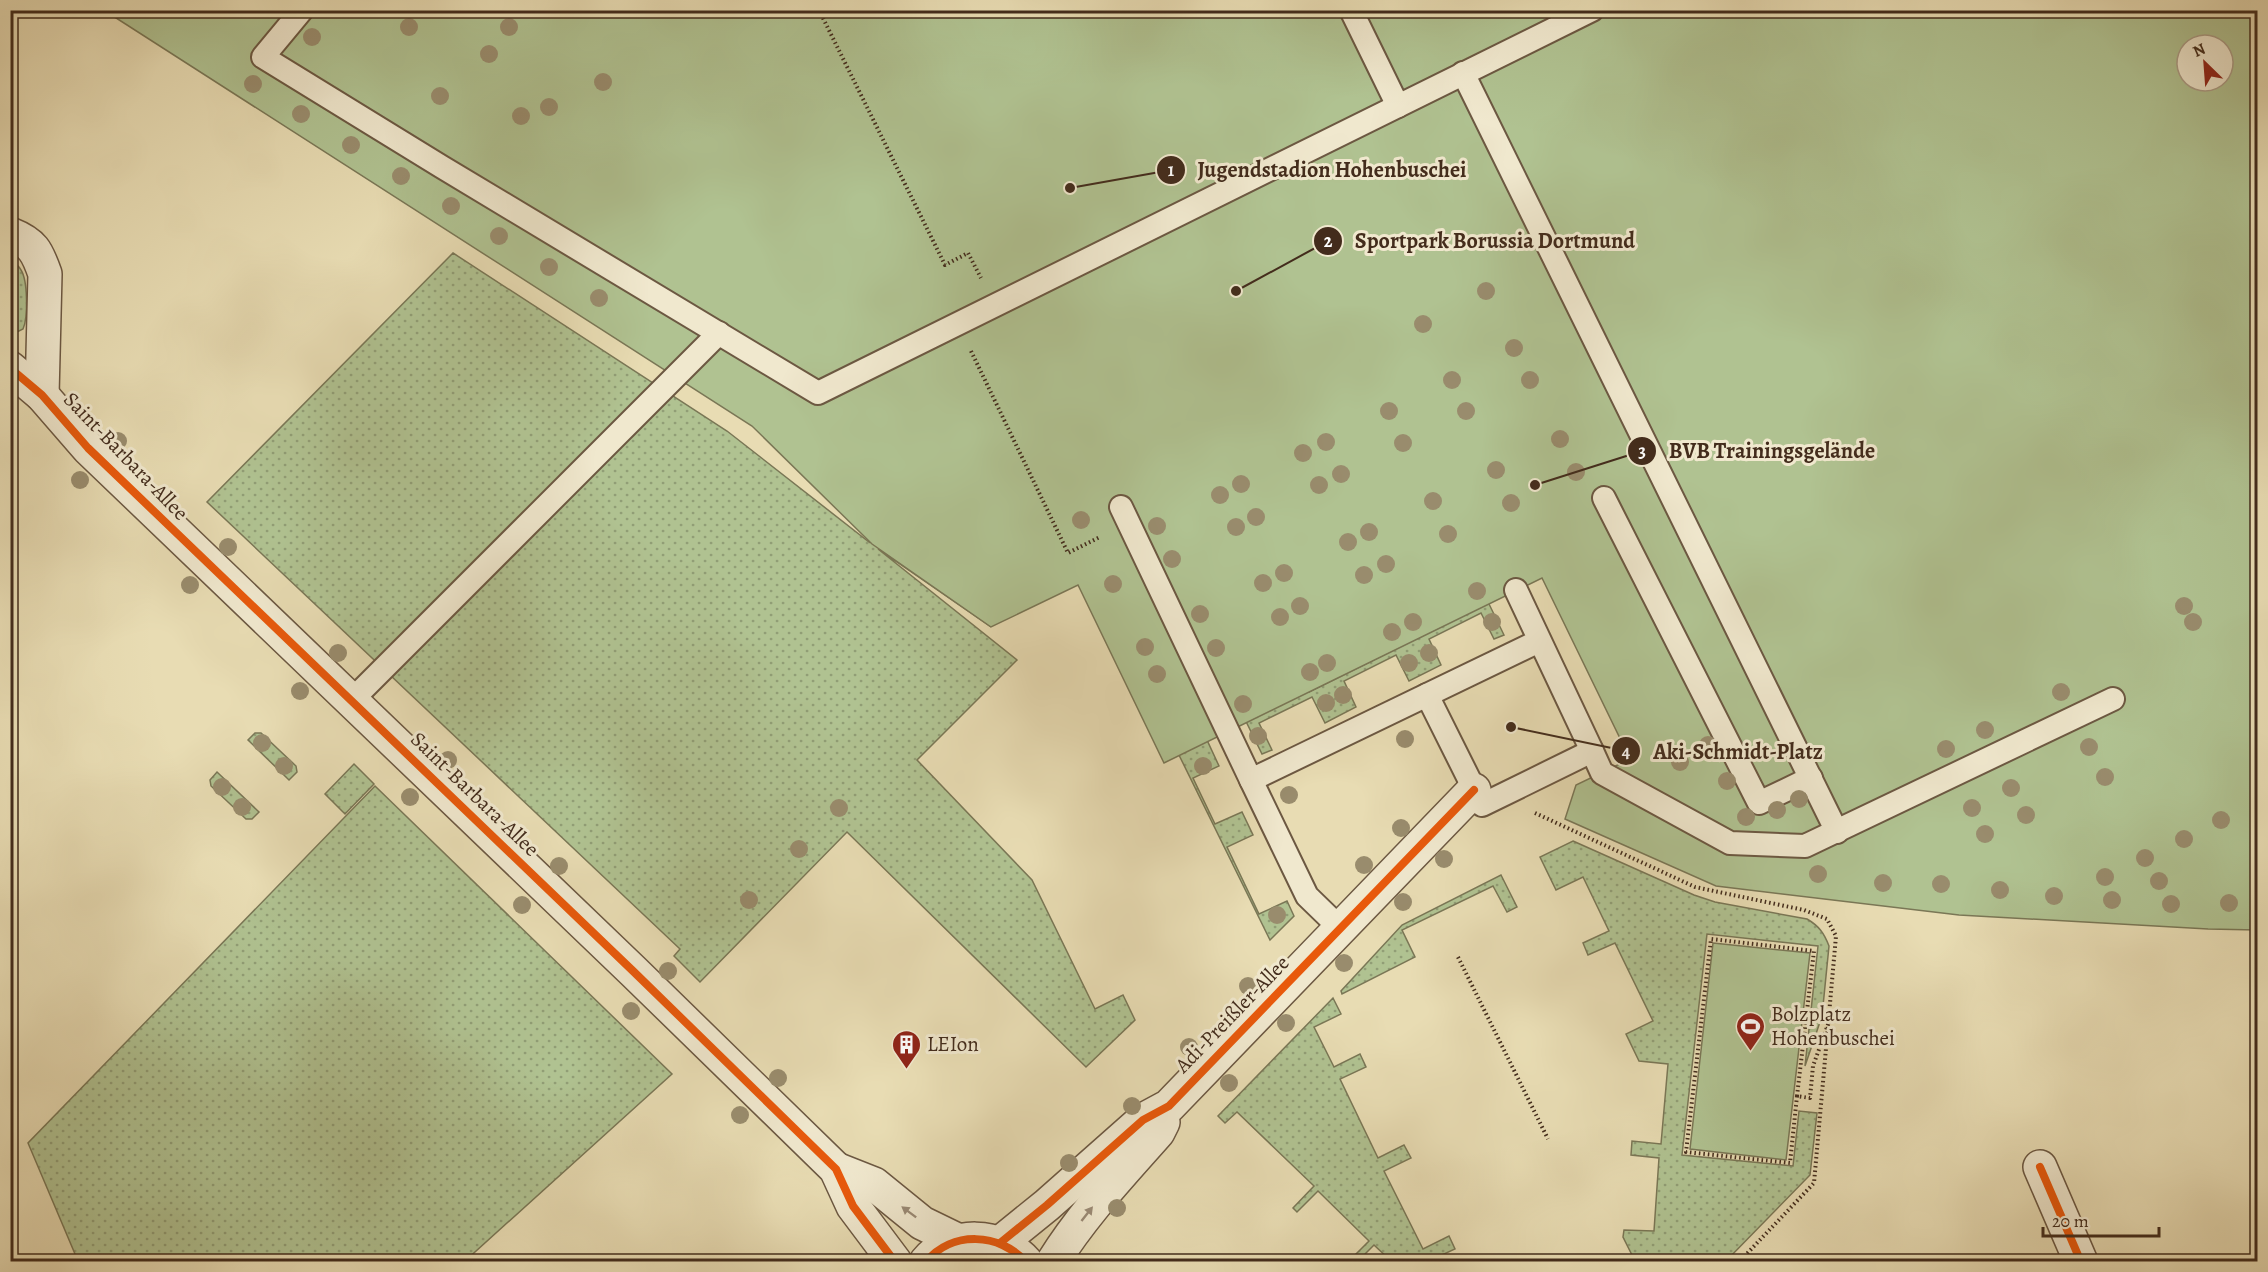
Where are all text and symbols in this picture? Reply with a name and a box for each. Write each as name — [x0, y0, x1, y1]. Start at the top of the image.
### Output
north arrow — [2175, 33, 2235, 93]
text: N — [2189, 38, 2209, 63]
callout: Jugendstadion Hohenbuschei — [1156, 150, 1479, 190]
text: Jugendstadion Hohenbuschei — [1197, 155, 1467, 185]
text: 1 — [1168, 158, 1175, 182]
callout: Sportpark Borussia Dortmund — [1313, 221, 1647, 261]
text: Sportpark Borussia Dortmund — [1355, 226, 1635, 256]
text: 2 — [1324, 229, 1333, 253]
street label: Saint-Barbara-Allee — [57, 386, 195, 526]
callout: BVB Trainingsgelände — [1627, 431, 1887, 471]
text: BVB Trainingsgelände — [1669, 436, 1875, 466]
text: 3 — [1638, 439, 1646, 463]
street label: Saint-Barbara-Allee — [405, 725, 545, 863]
callout: Aki-Schmidt-Platz — [1611, 731, 1834, 771]
text: Aki-Schmidt-Platz — [1652, 737, 1823, 767]
text: 4 — [1622, 739, 1631, 763]
street label: Adi-Preißler-Allee — [1168, 949, 1295, 1080]
place label: Bolzplatz Hohenbuschei — [1771, 1000, 1895, 1052]
sports icon: Bolzplatz Hohenbuschei — [1734, 1010, 1766, 1052]
building icon: LEIon — [890, 1028, 922, 1070]
place label: LEIon — [927, 1030, 979, 1058]
scale bar — [2043, 1200, 2158, 1238]
one-way arrow — [1081, 1206, 1094, 1222]
one-way arrow — [901, 1207, 916, 1219]
text: 20 m — [2052, 1209, 2089, 1233]

